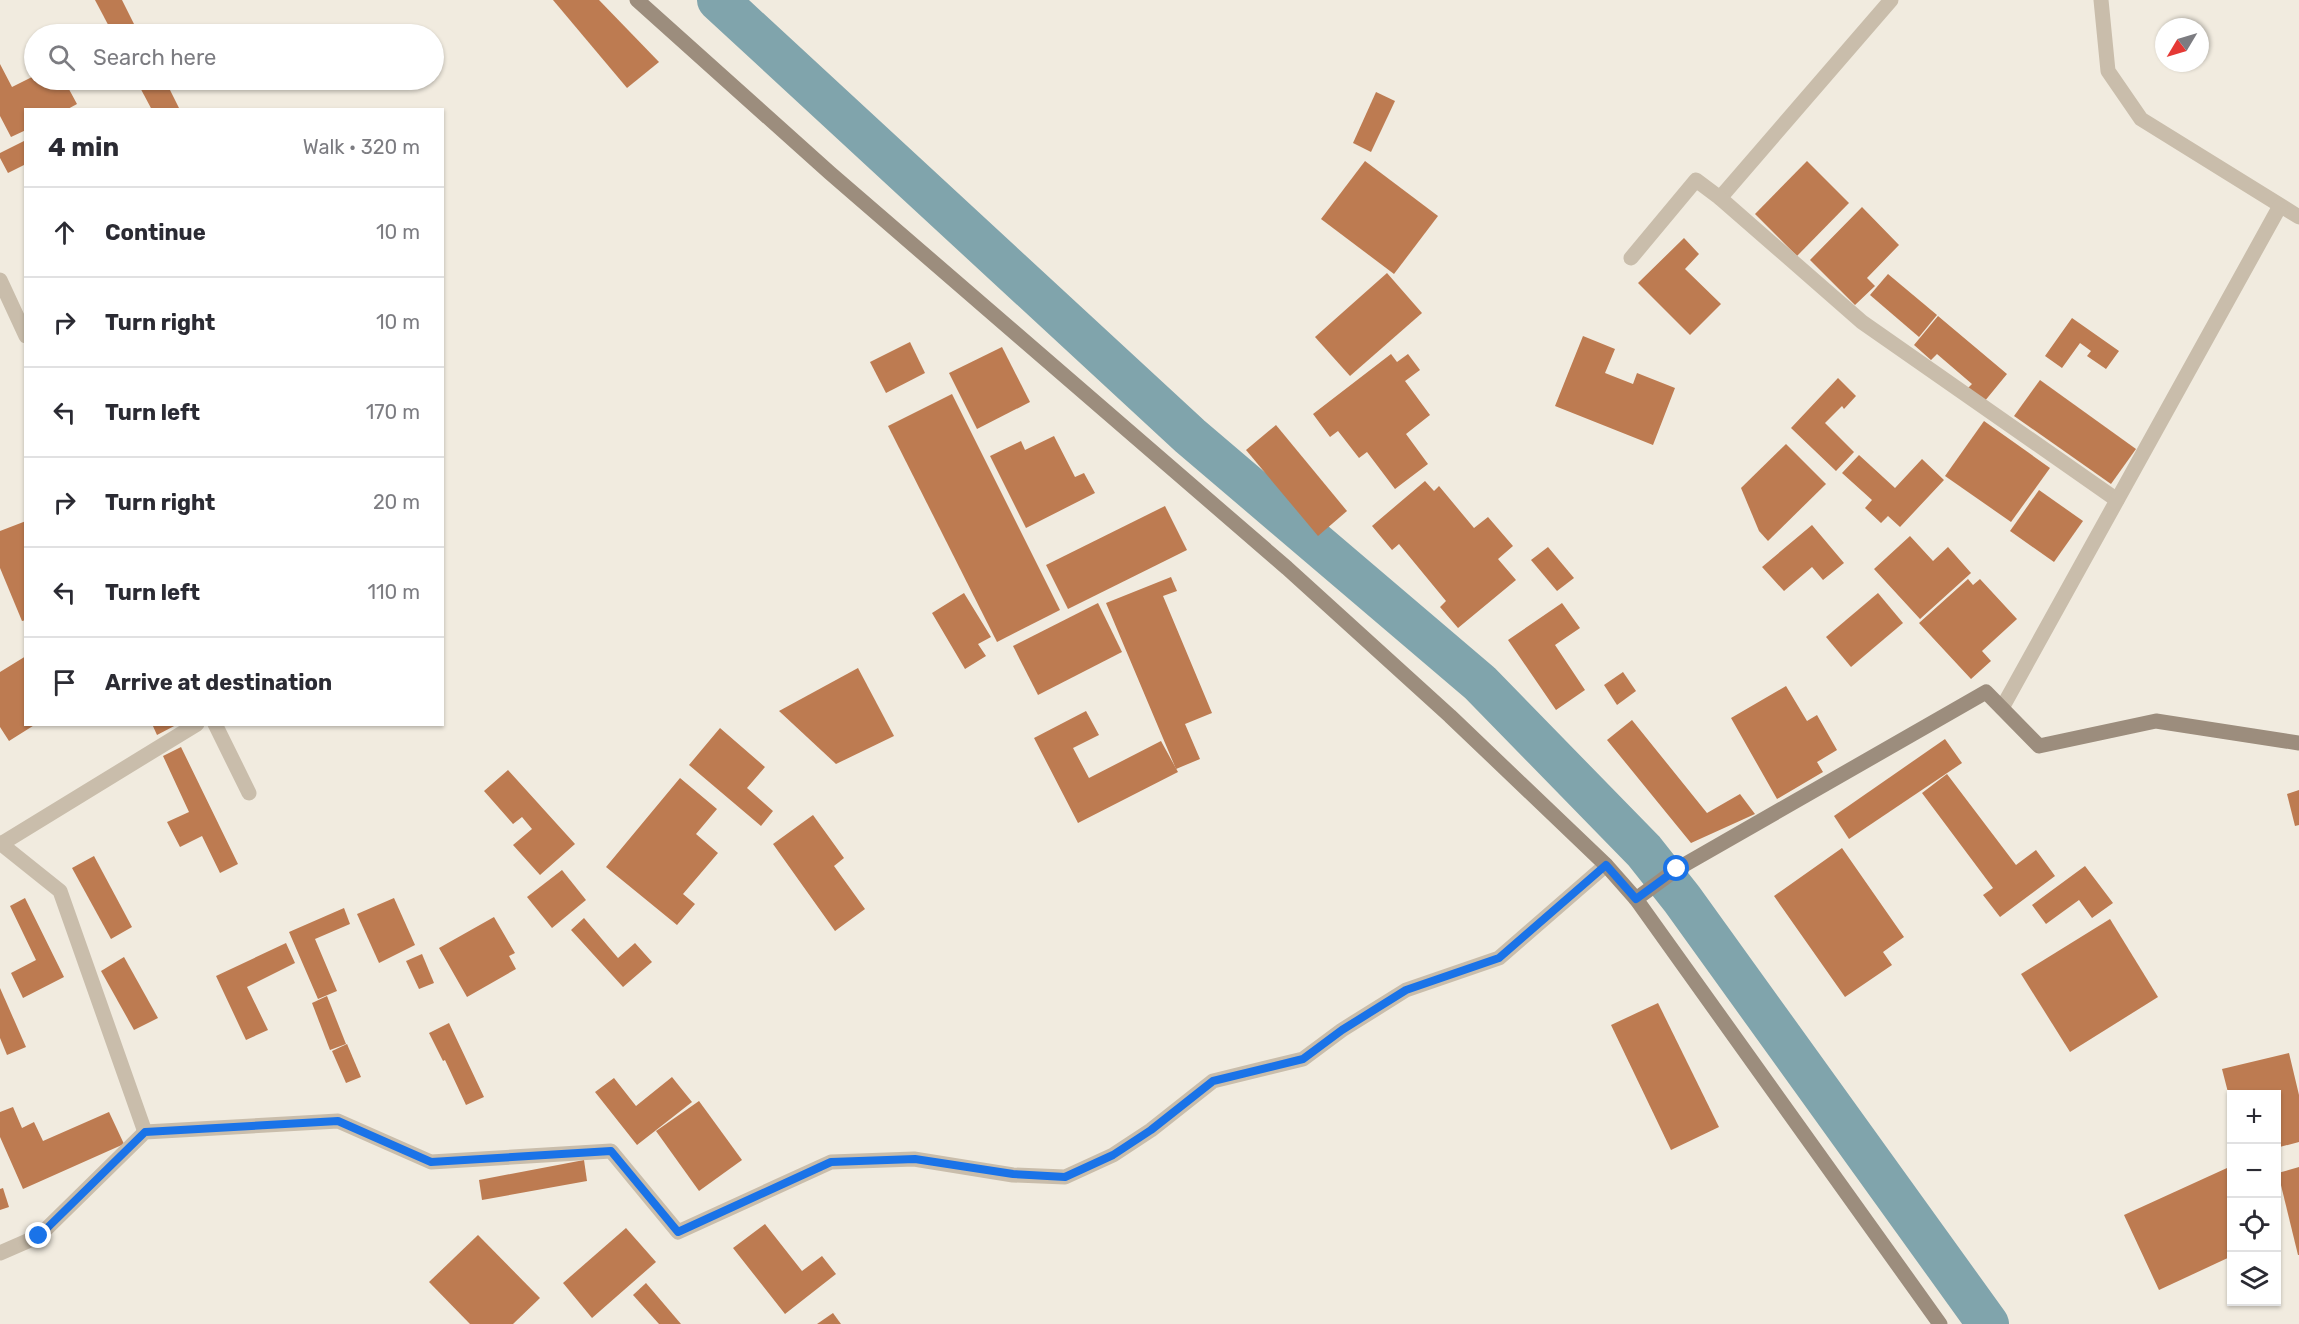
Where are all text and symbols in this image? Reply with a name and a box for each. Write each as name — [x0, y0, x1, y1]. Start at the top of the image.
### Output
north arrow — [2155, 18, 2209, 72]
search box — [24, 24, 444, 90]
icon: search — [45, 41, 78, 74]
text: Search here — [93, 44, 216, 71]
text: 4 min — [48, 132, 119, 163]
text: Walk · 320 m — [303, 135, 420, 159]
icon: ahead — [48, 216, 81, 249]
text: Continue — [105, 219, 206, 246]
text: 10 m — [376, 220, 420, 244]
icon: right — [48, 306, 81, 339]
text: Turn right — [105, 309, 215, 336]
text: 10 m — [376, 310, 420, 334]
icon: left — [48, 396, 81, 429]
text: Turn left — [105, 399, 200, 426]
text: 170 m — [366, 400, 420, 424]
icon: right — [48, 486, 81, 519]
text: Turn right — [105, 489, 215, 516]
text: 20 m — [373, 490, 420, 514]
icon: left — [48, 576, 81, 609]
text: Turn left — [105, 579, 200, 606]
text: 110 m — [368, 580, 420, 604]
icon: arrive — [48, 666, 81, 699]
text: Arrive at destination — [105, 669, 332, 696]
route start — [1663, 855, 1689, 881]
map controls — [2227, 1090, 2281, 1306]
button: + — [2227, 1090, 2281, 1144]
button: − — [2227, 1144, 2281, 1198]
button: locate — [2227, 1198, 2281, 1252]
route end — [25, 1222, 51, 1248]
button: layers — [2227, 1252, 2281, 1306]

